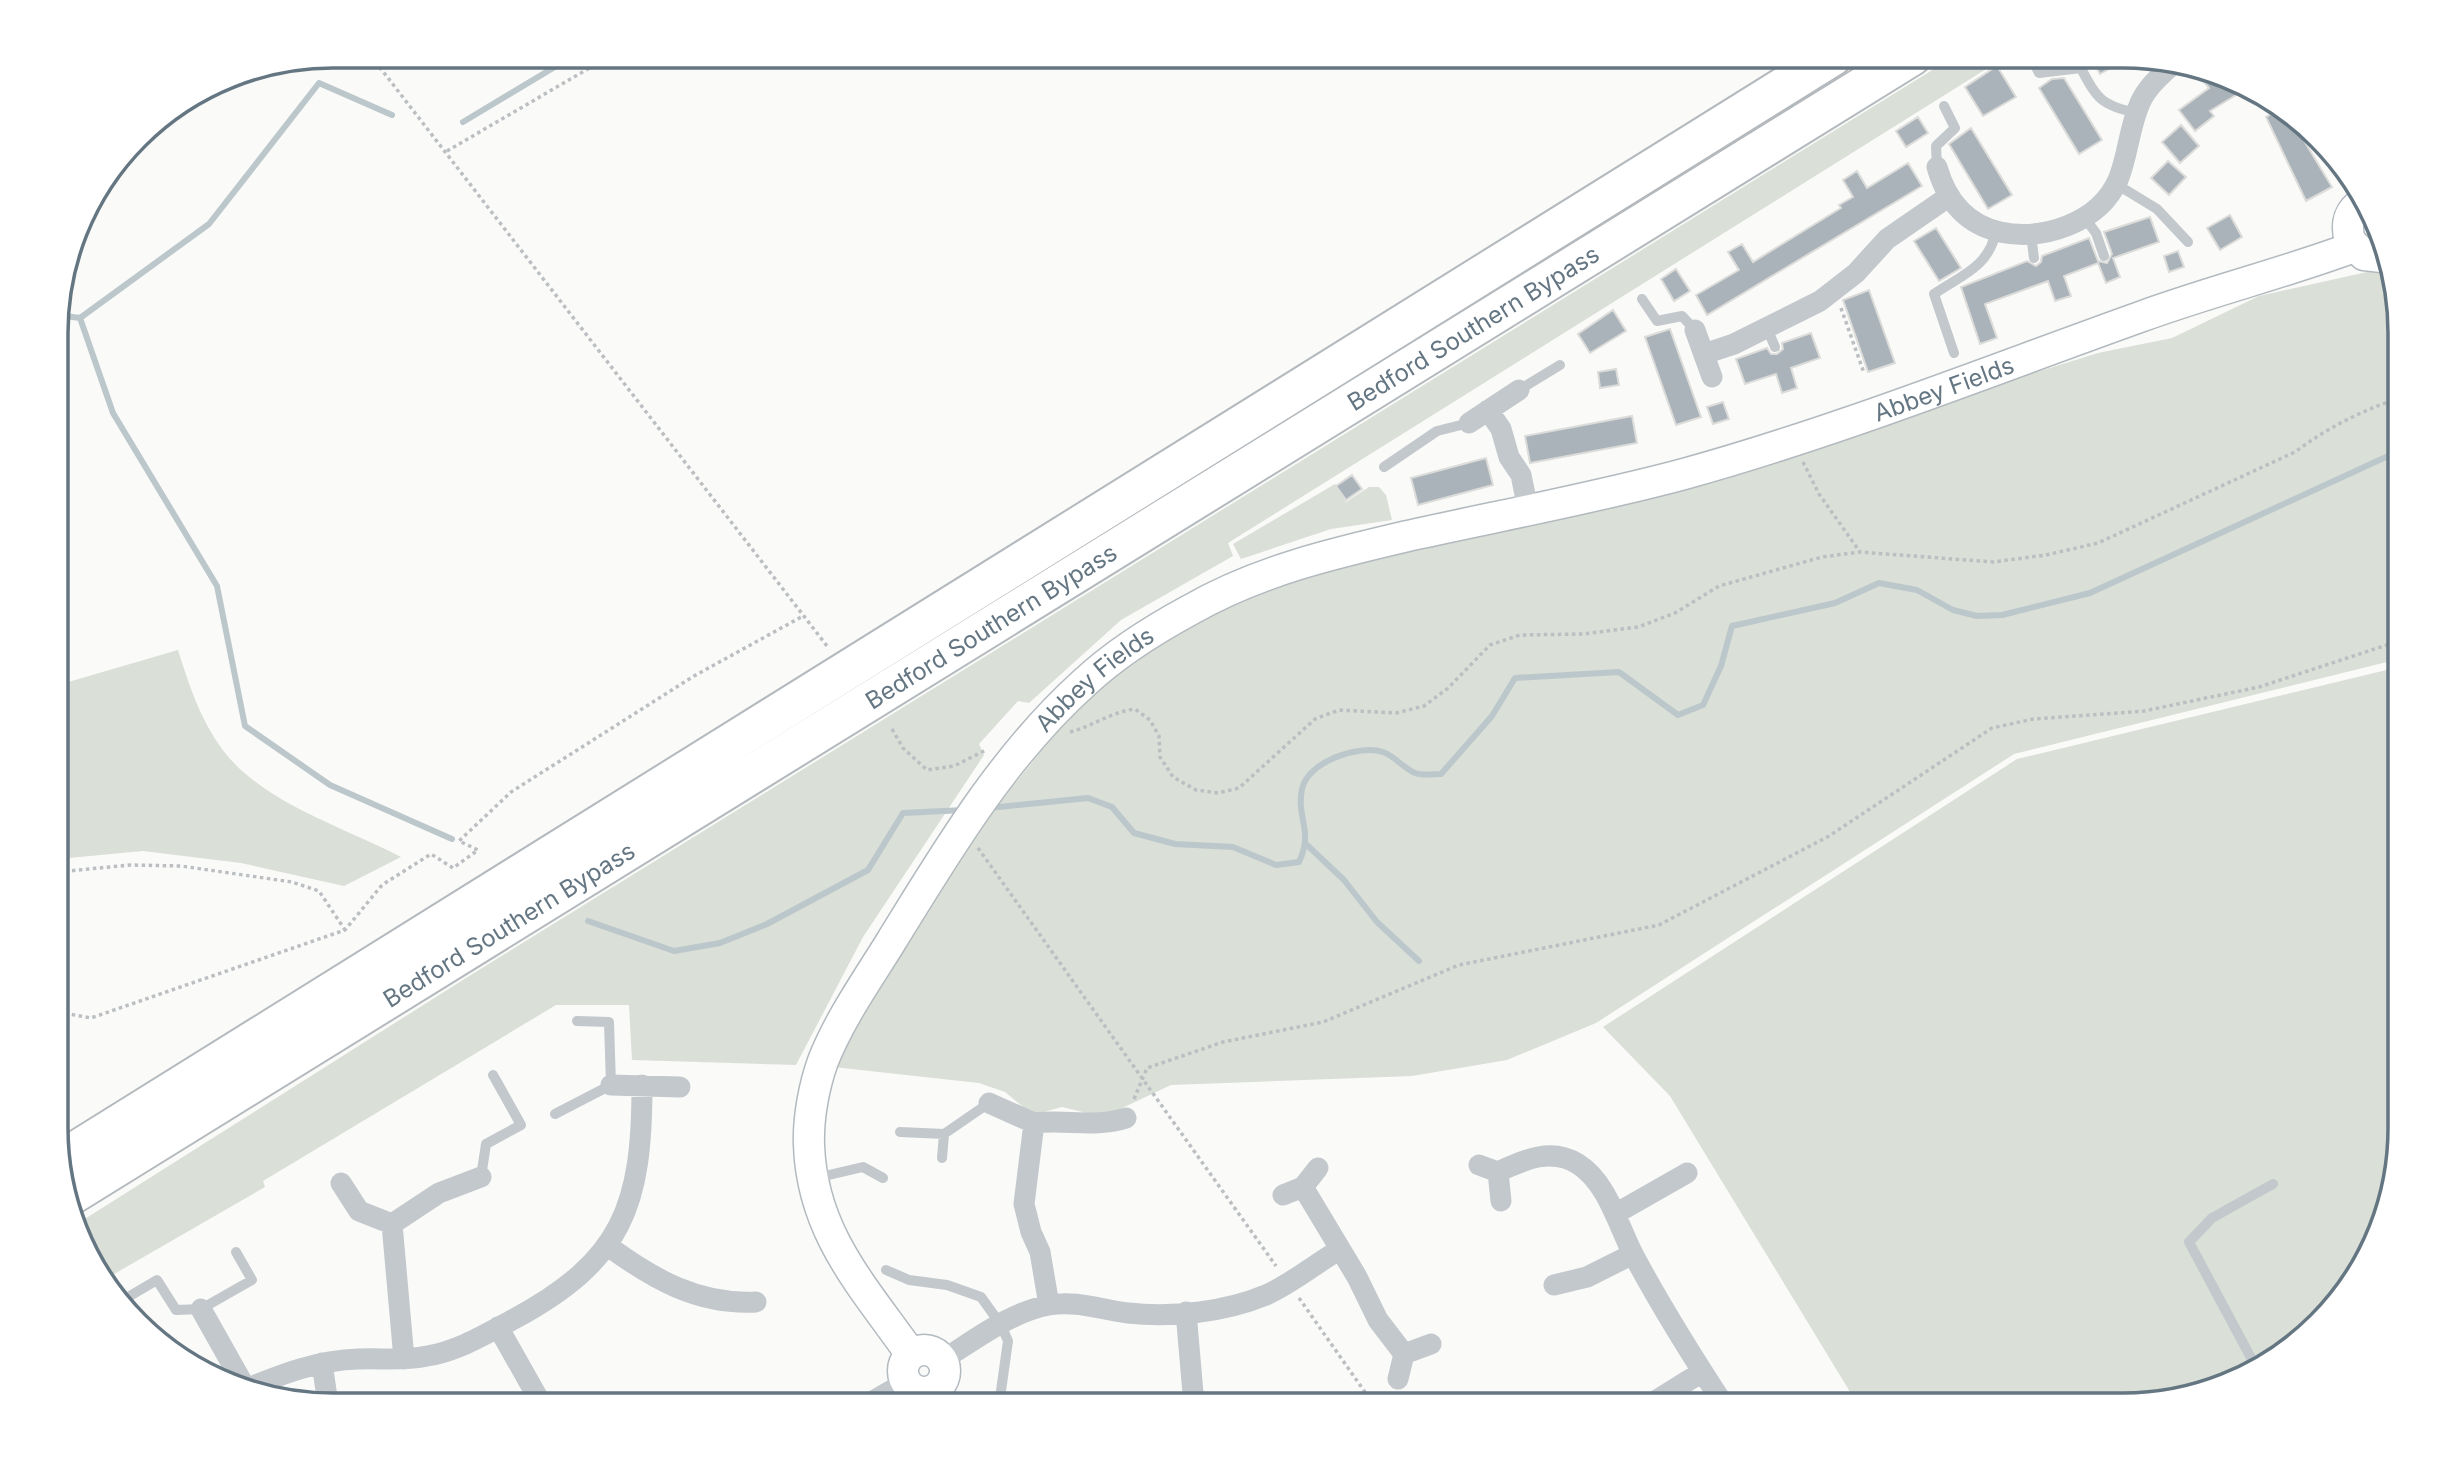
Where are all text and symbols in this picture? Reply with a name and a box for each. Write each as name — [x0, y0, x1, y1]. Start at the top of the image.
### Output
street label: Bedford Southern Bypass — [1342, 239, 1604, 416]
street label: Abbey Fields — [1870, 350, 2018, 427]
street label: Bedford Southern Bypass — [860, 537, 1122, 715]
street label: Abbey Fields — [1029, 620, 1159, 737]
street label: Bedford Southern Bypass — [378, 836, 640, 1013]

